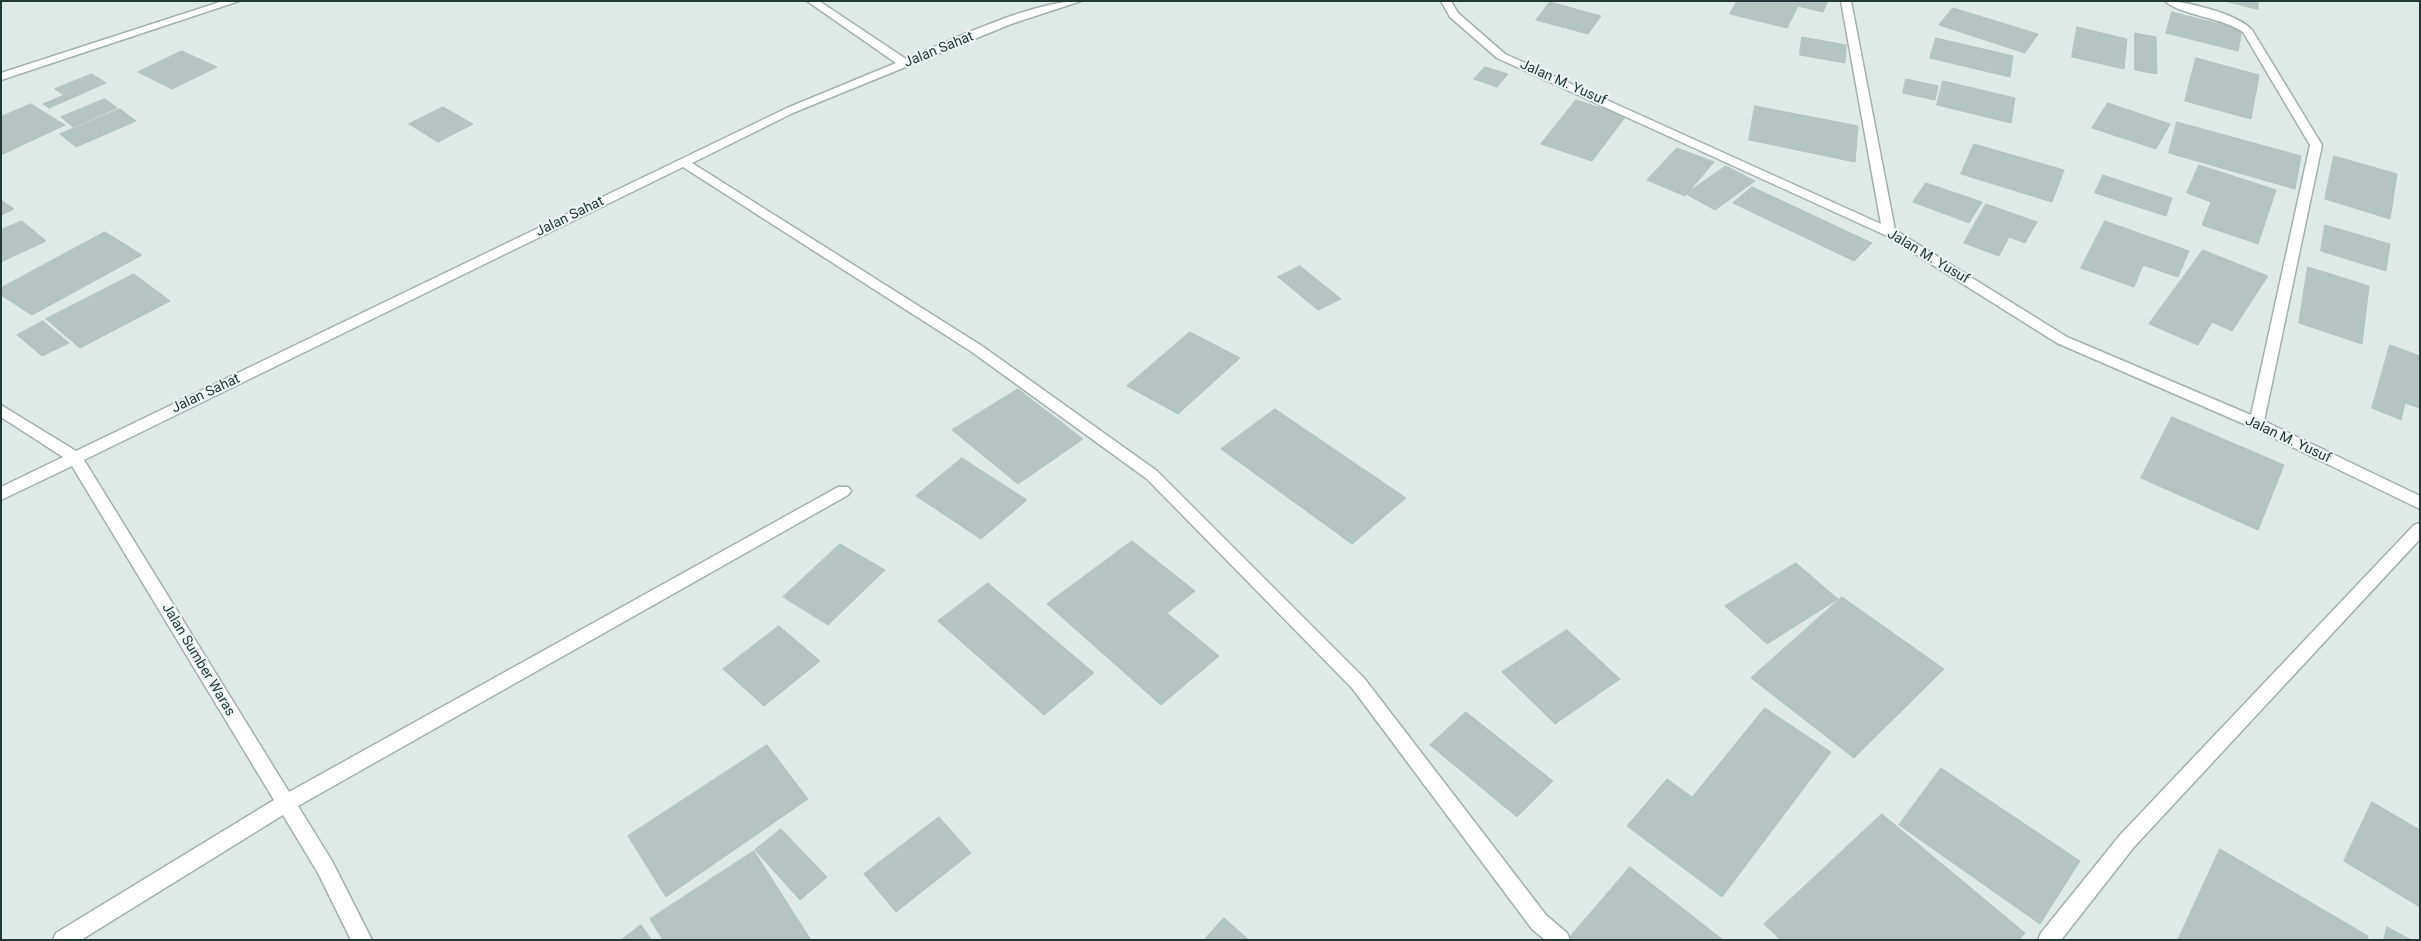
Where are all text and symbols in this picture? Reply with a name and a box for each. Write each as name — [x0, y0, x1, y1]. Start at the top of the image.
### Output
street label: Jalan Sahat — [902, 28, 976, 72]
street label: Jalan M. Yusuf — [1517, 56, 1609, 110]
street label: Jalan Sahat — [533, 193, 607, 241]
street label: Jalan M. Yusuf — [1884, 226, 1972, 288]
street label: Jalan Sahat — [169, 371, 243, 417]
street label: Jalan M. Yusuf — [2242, 413, 2334, 467]
street label: Jalan Sumber Waras — [158, 601, 238, 719]

